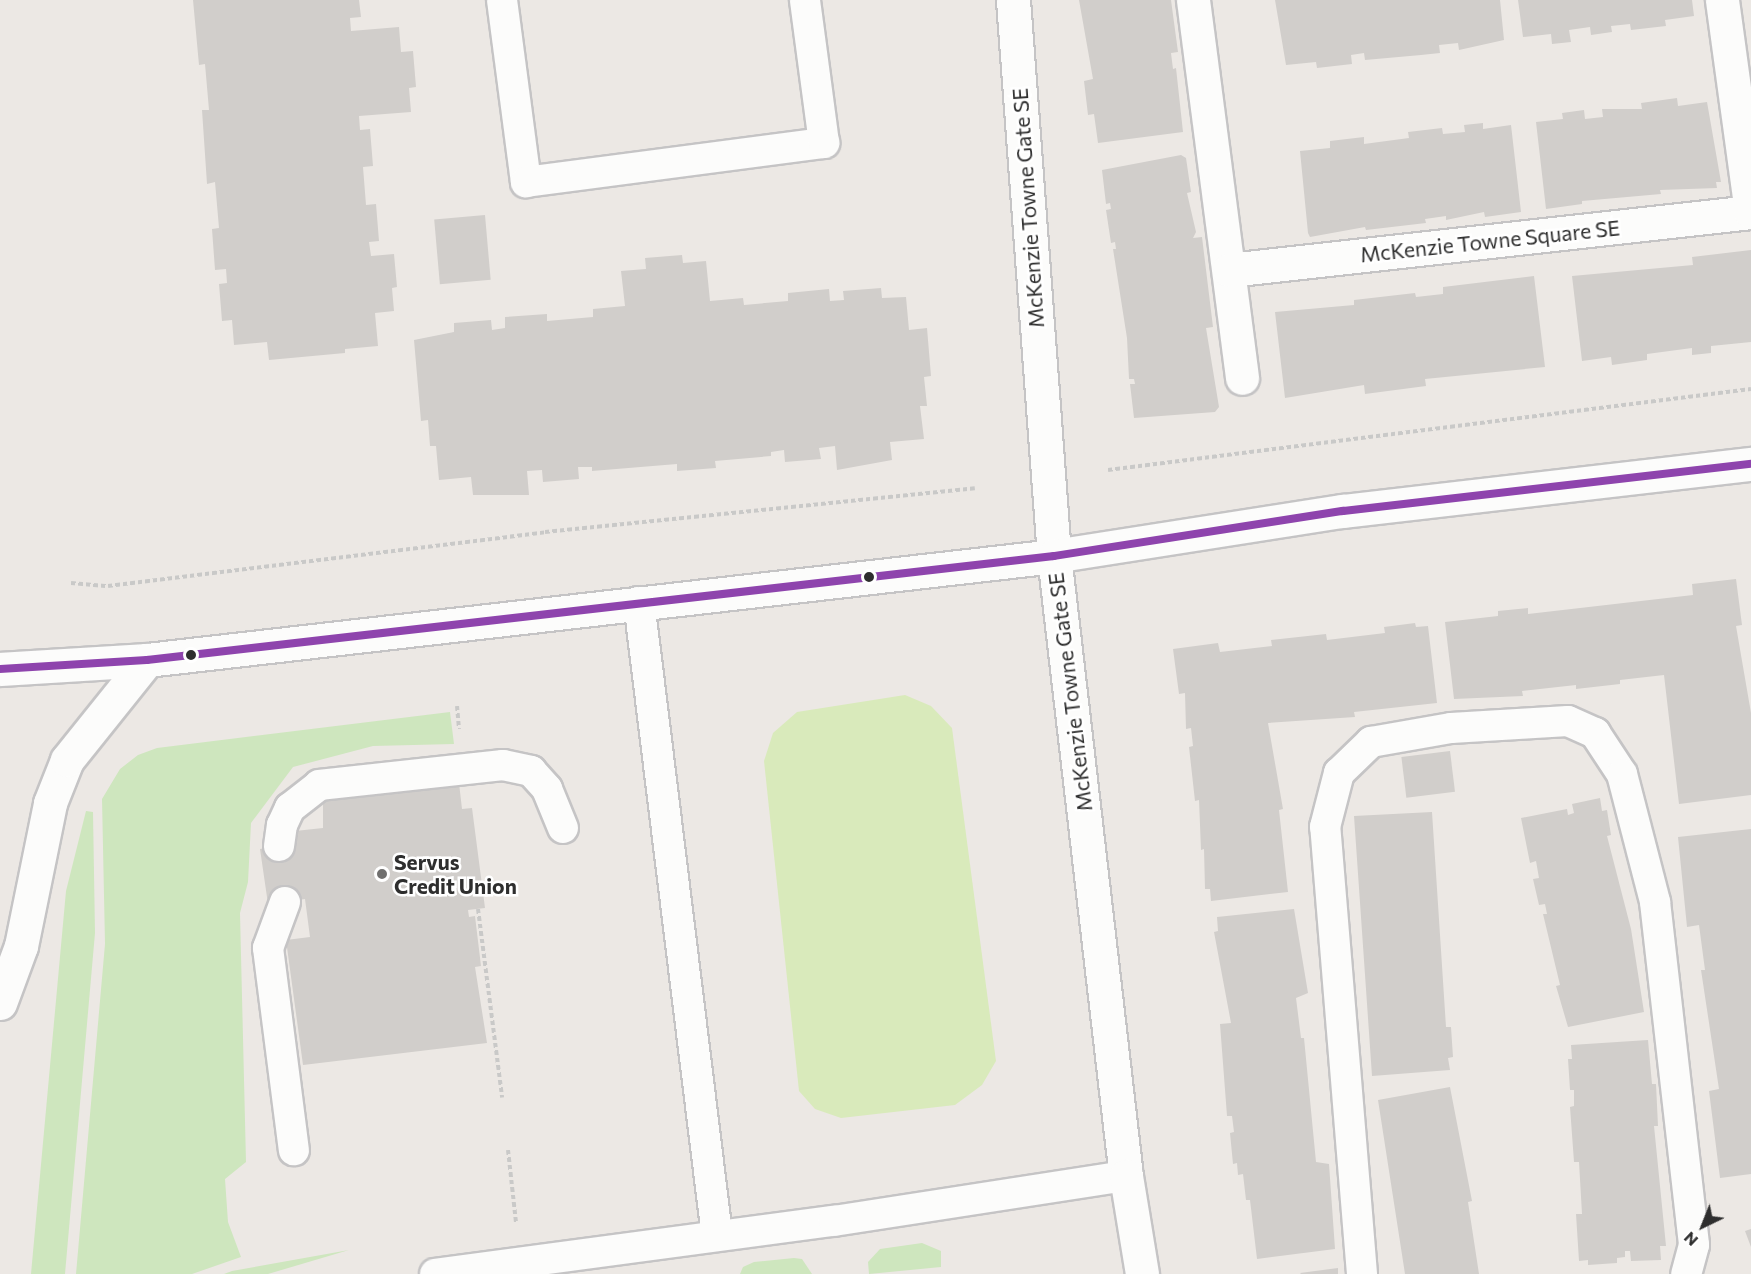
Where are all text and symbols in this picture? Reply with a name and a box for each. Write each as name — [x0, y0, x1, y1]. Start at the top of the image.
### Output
street label: McKenzie Towne Gate SE — [1007, 87, 1049, 329]
street label: McKenzie Towne Square SE — [1359, 215, 1621, 267]
unlabelled marker — [863, 571, 875, 583]
street label: McKenzie Towne Gate SE — [1043, 571, 1097, 813]
unlabelled marker — [185, 649, 197, 661]
place label: Servus Credit Union — [394, 849, 517, 899]
marker: Servus Credit Union — [375, 867, 389, 881]
north arrow — [1673, 1196, 1733, 1256]
text: N — [1680, 1228, 1701, 1251]

